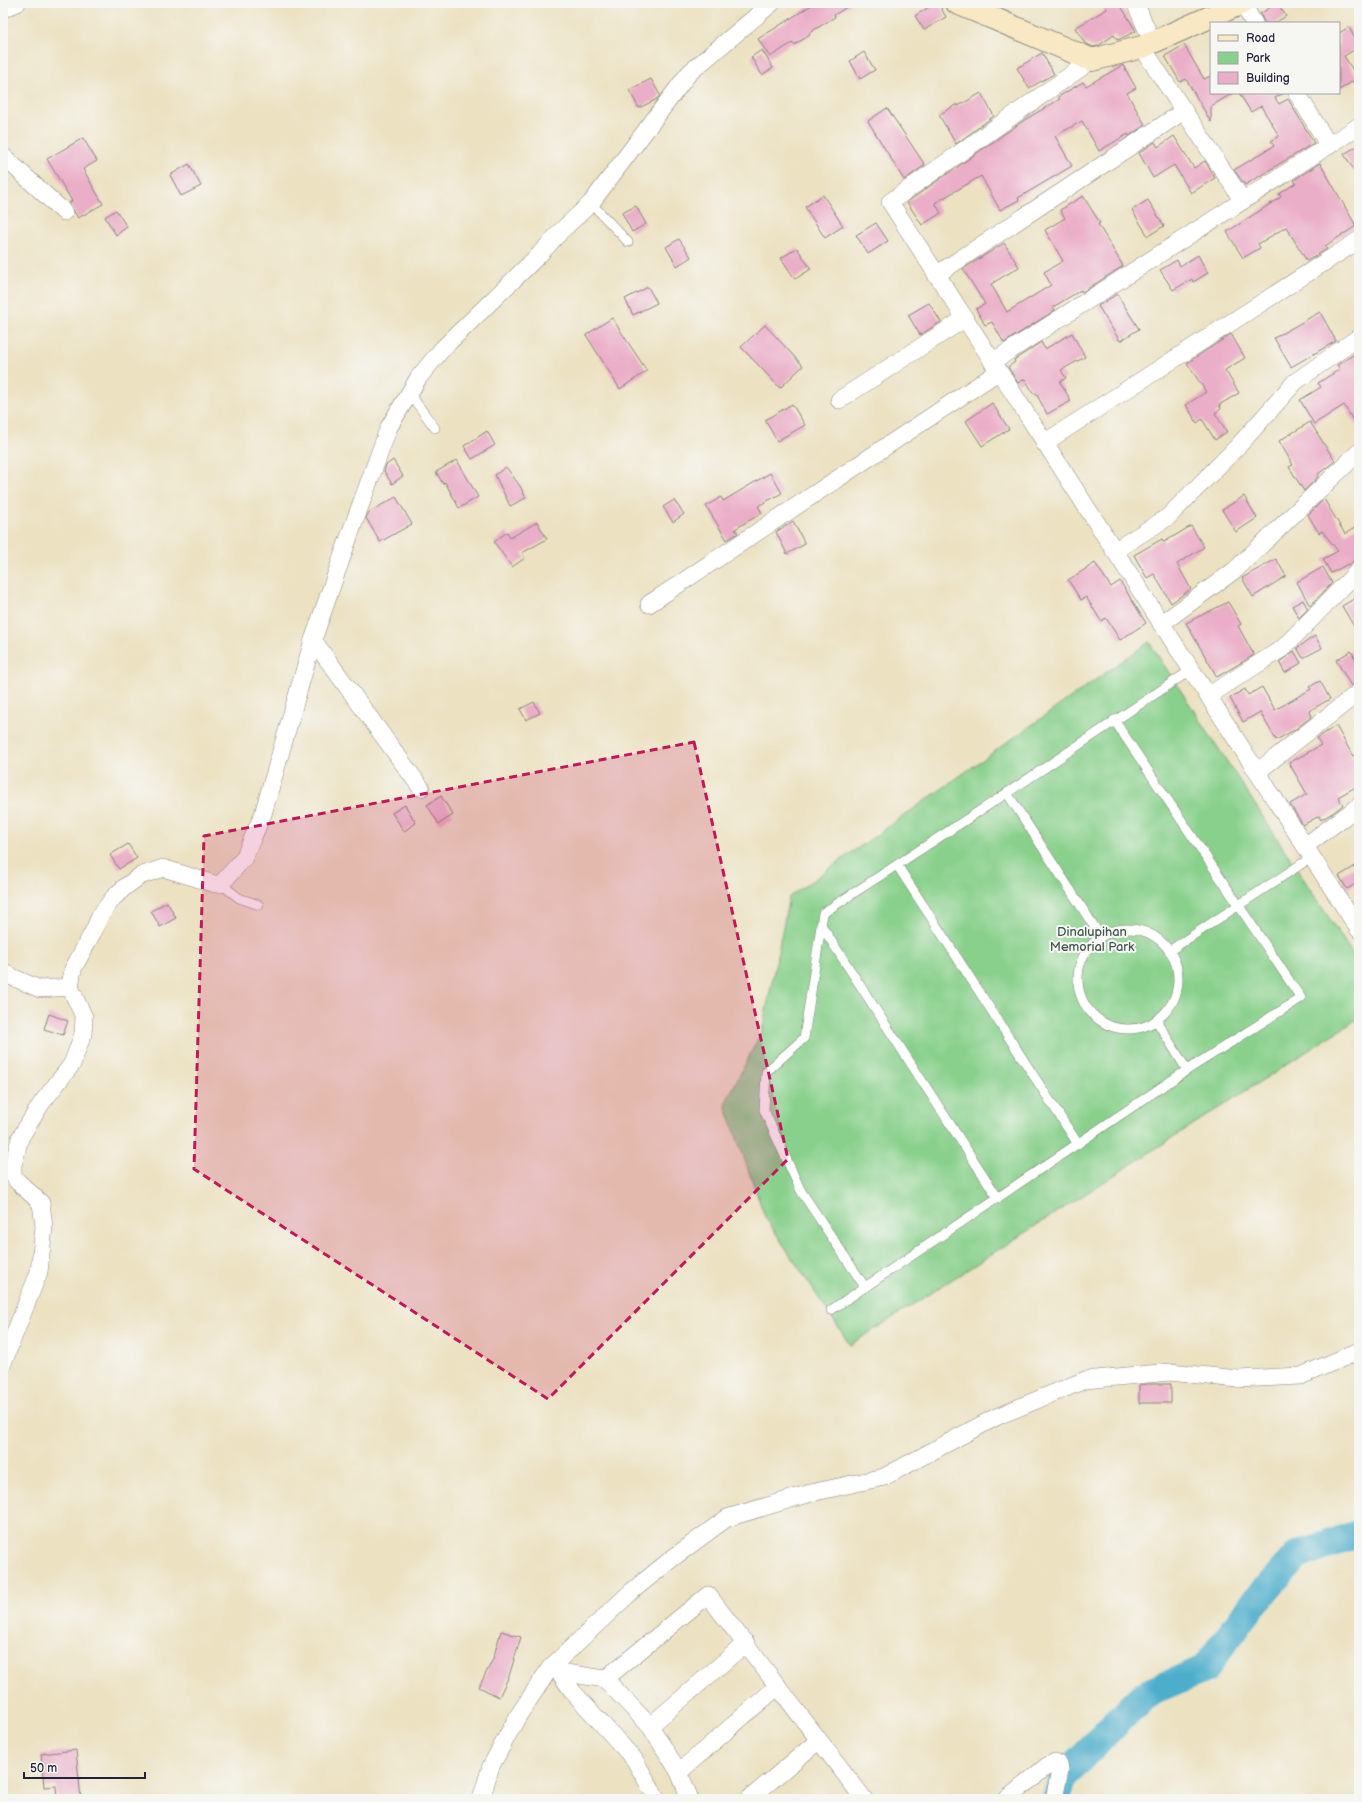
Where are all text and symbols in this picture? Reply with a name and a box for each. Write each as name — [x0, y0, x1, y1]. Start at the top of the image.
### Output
legend — [1210, 22, 1340, 94]
text: Road — [1246, 31, 1275, 46]
text: Park — [1246, 51, 1270, 66]
text: Building — [1246, 71, 1290, 86]
park label: Dinalupihan Memorial Park — [1050, 924, 1135, 955]
scale bar — [24, 1754, 145, 1780]
text: 50 m — [30, 1761, 57, 1776]

